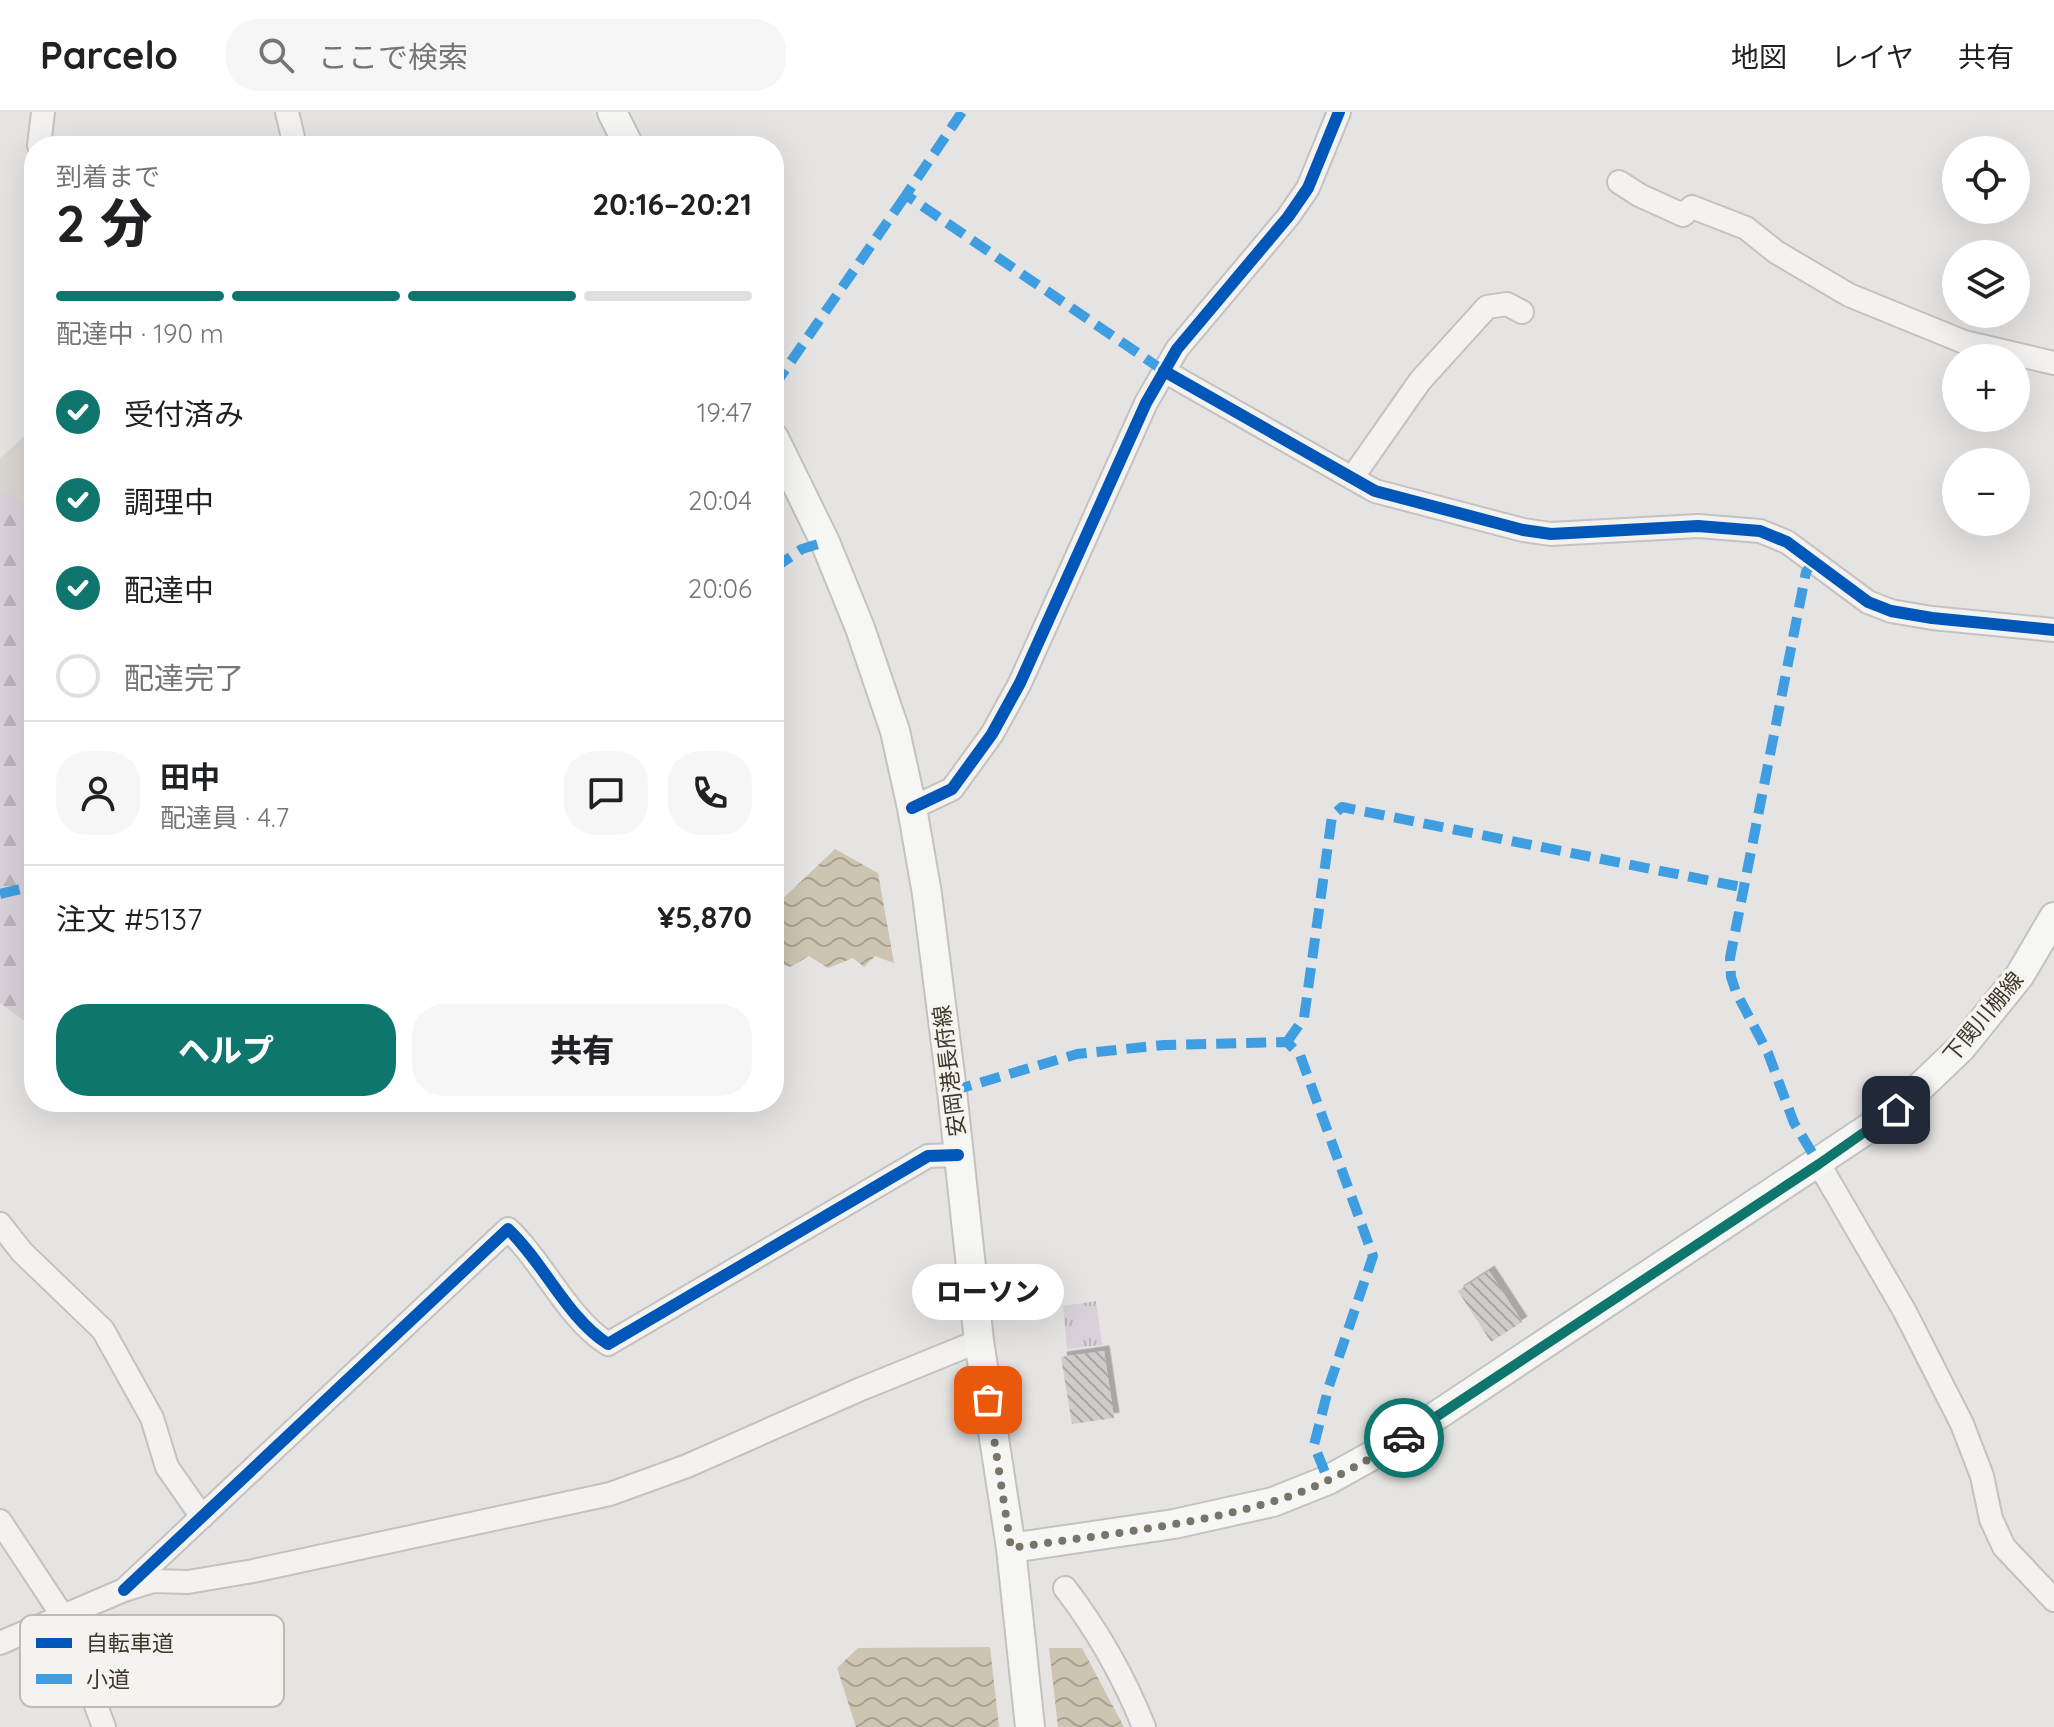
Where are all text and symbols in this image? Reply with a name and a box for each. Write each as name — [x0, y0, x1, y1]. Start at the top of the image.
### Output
search box — [226, 19, 786, 91]
text: Parcelo — [40, 31, 178, 79]
icon: search — [254, 33, 298, 77]
text: ここで検索 — [318, 38, 468, 76]
text: 地図 — [1731, 39, 1787, 74]
text: レイヤ — [1831, 39, 1914, 74]
text: 共有 — [1958, 39, 2014, 74]
map controls — [1942, 136, 2030, 536]
button: locate — [1942, 136, 2030, 224]
text: 到着まで — [56, 160, 160, 193]
text: 20:16–20:21 — [592, 185, 752, 223]
text: 2 分 — [56, 190, 152, 255]
button: layers — [1942, 240, 2030, 328]
text: 配達中 · 190 m — [56, 317, 224, 350]
button: + — [1942, 344, 2030, 432]
icon: check — [56, 390, 100, 434]
text: 受付済み — [124, 395, 244, 433]
text: 19:47 — [697, 396, 752, 429]
button: − — [1942, 448, 2030, 536]
icon: check — [56, 478, 100, 522]
text: 調理中 — [124, 483, 214, 521]
text: 20:04 — [688, 484, 752, 517]
icon: check — [56, 566, 100, 610]
text: 配達中 — [124, 571, 214, 609]
text: 20:06 — [688, 572, 752, 605]
text: 配達完了 — [124, 659, 244, 697]
button: person — [56, 751, 140, 835]
button: chat — [564, 751, 648, 835]
button: phone — [668, 751, 752, 835]
text: 田中 — [160, 758, 220, 796]
text: 配達員 · 4.7 — [160, 801, 289, 834]
text: ¥5,870 — [657, 898, 752, 936]
text: 注文 #5137 — [56, 900, 202, 938]
street label: 下関川棚線 — [1937, 966, 2029, 1068]
button: ヘルプ — [56, 1004, 396, 1096]
button: 共有 — [412, 1004, 752, 1096]
street label: 安岡港長府線 — [927, 1004, 971, 1138]
pin — [1862, 1076, 1930, 1144]
icon: home — [1874, 1088, 1918, 1132]
callout: ローソン — [912, 1264, 1064, 1320]
text: ローソン — [936, 1275, 1040, 1308]
pin — [954, 1366, 1022, 1434]
icon: bag — [966, 1378, 1010, 1422]
courier — [1364, 1398, 1444, 1478]
icon: car — [1382, 1416, 1426, 1460]
legend — [20, 1615, 284, 1707]
text: 自転車道 — [86, 1629, 174, 1657]
text: 小道 — [86, 1665, 130, 1693]

